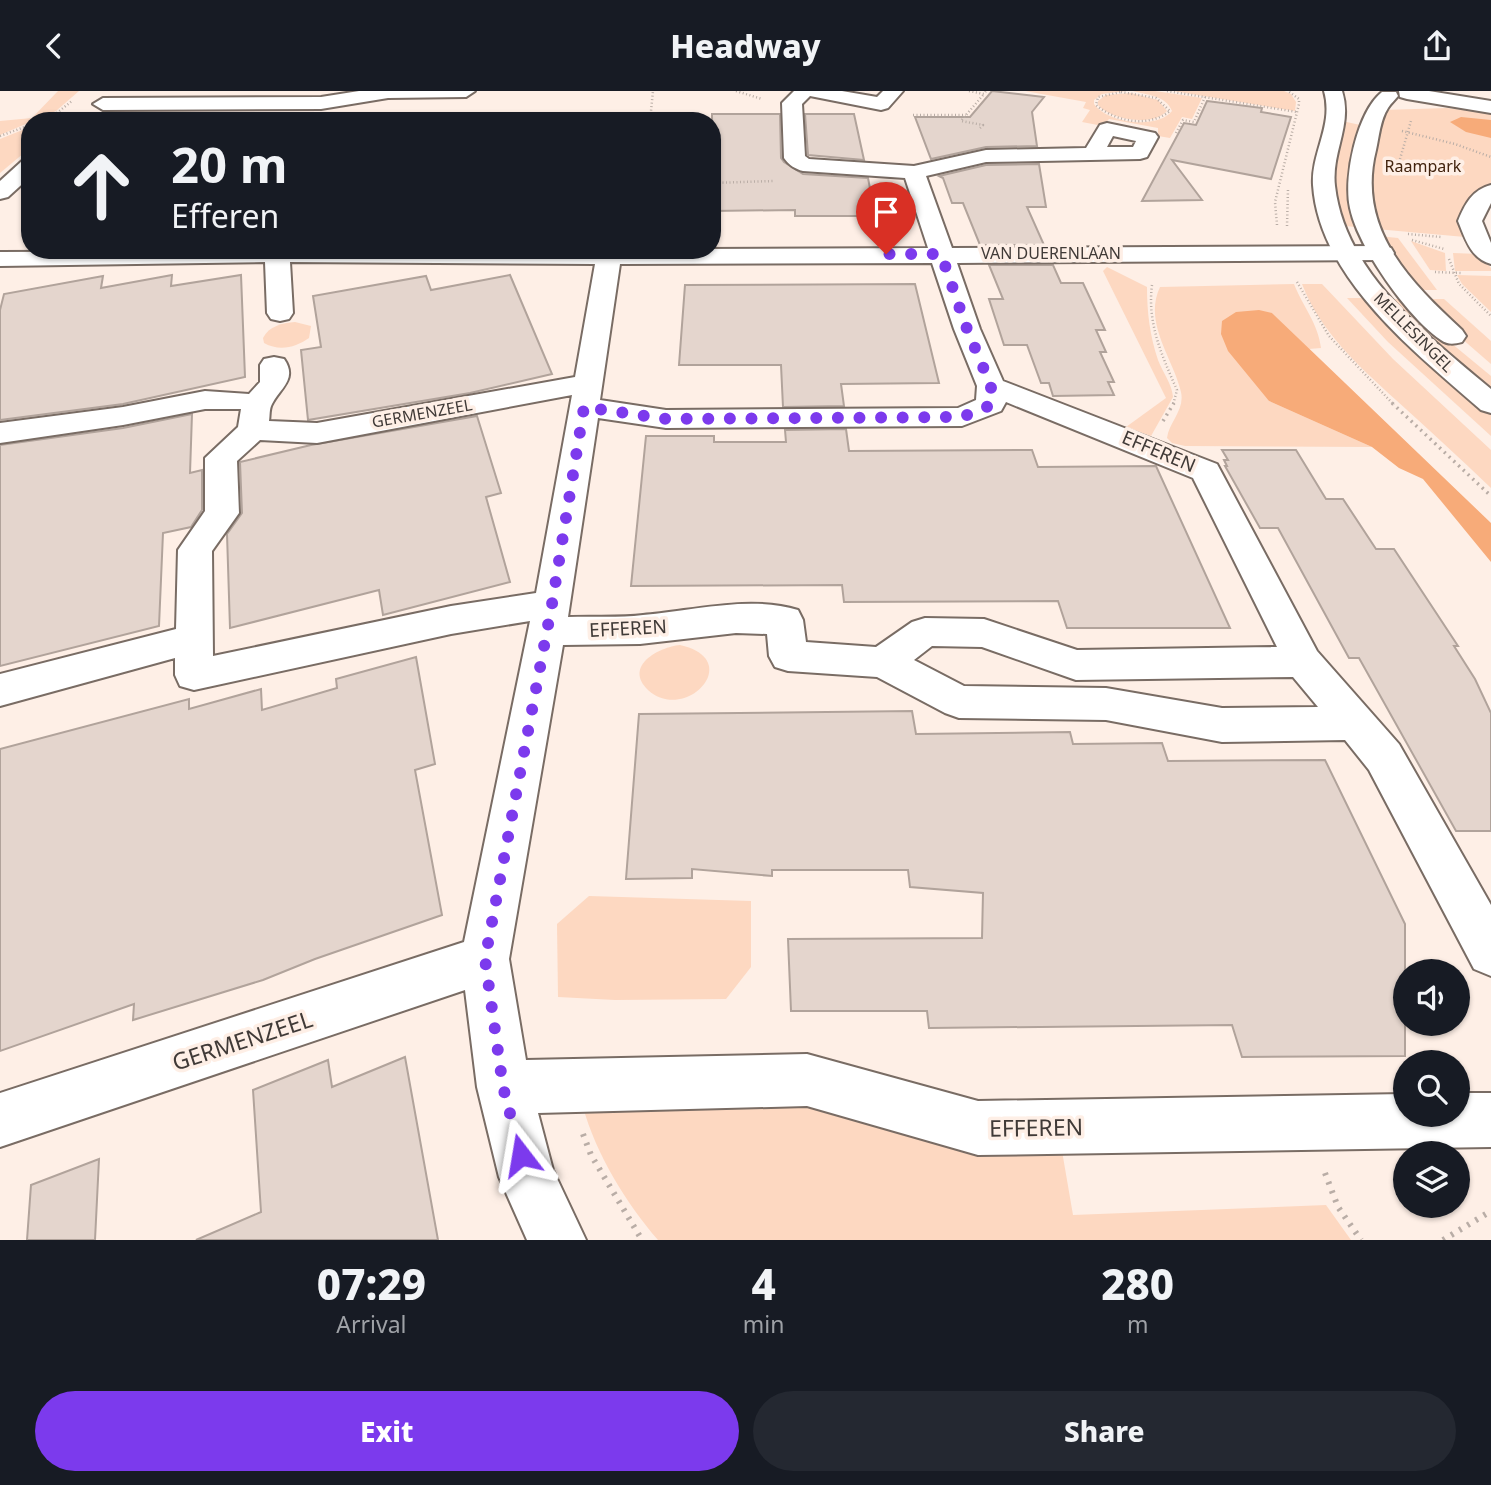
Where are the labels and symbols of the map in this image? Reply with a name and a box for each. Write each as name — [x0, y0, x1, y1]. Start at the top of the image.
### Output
park label: Raampark — [1385, 155, 1462, 177]
pin — [856, 182, 916, 254]
street label: VAN DUERENLAAN — [981, 242, 1121, 264]
street label: MELLESINGEL — [1369, 287, 1459, 377]
street label: GERMENZEEL — [370, 393, 474, 433]
street label: EFFEREN — [1118, 424, 1200, 478]
street label: EFFEREN — [589, 613, 667, 643]
street label: GERMENZEEL — [168, 1002, 316, 1078]
street label: EFFEREN — [989, 1110, 1083, 1144]
position arrow — [484, 1118, 558, 1192]

